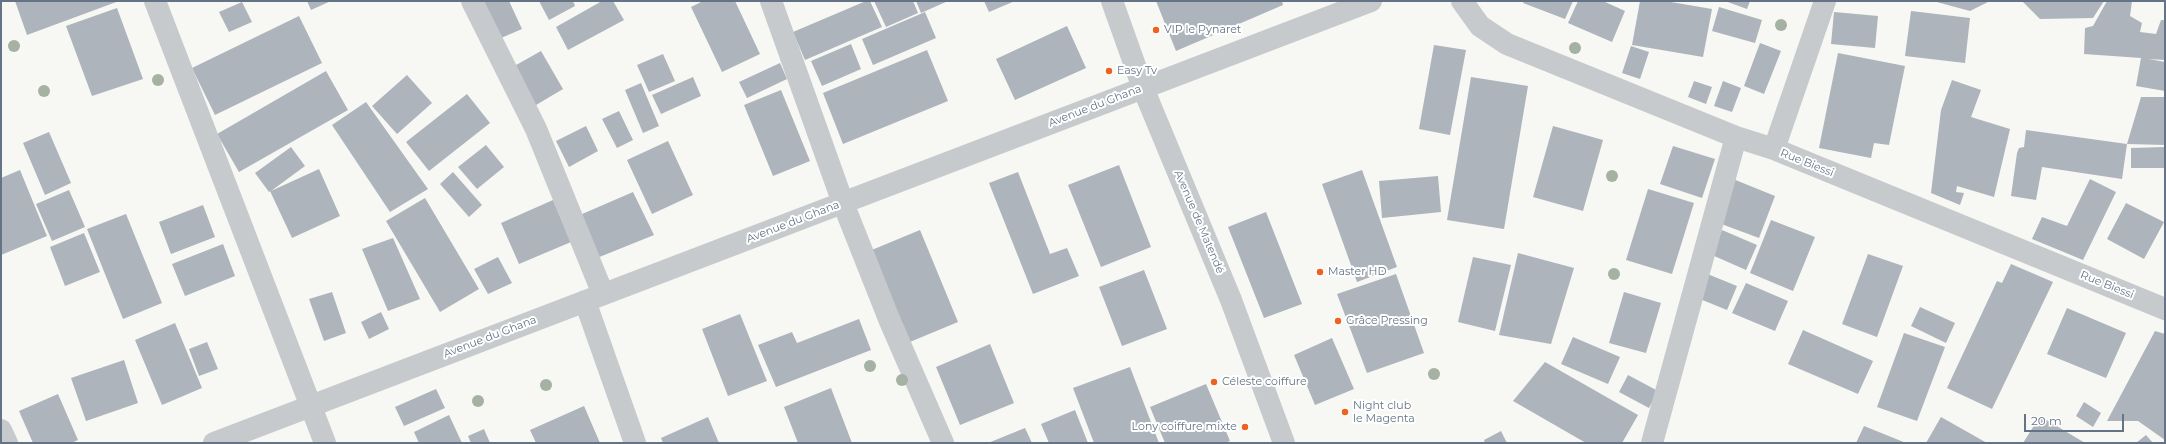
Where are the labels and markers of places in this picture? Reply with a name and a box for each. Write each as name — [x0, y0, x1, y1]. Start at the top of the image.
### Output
place label: VIP le Pynaret — [1164, 23, 1241, 37]
marker: VIP le Pynaret — [1151, 25, 1161, 35]
place label: Easy Tv — [1117, 64, 1157, 78]
marker: Easy Tv — [1104, 66, 1114, 76]
place label: Master HD — [1328, 265, 1387, 279]
marker: Master HD — [1315, 267, 1325, 277]
place label: Grâce Pressing — [1346, 314, 1428, 328]
marker: Grâce Pressing — [1333, 316, 1343, 326]
place label: Céleste coiffure — [1222, 375, 1307, 389]
marker: Céleste coiffure — [1209, 377, 1219, 387]
place label: Night club le Magenta — [1353, 399, 1415, 425]
marker: Night club le Magenta — [1340, 407, 1350, 417]
place label: Lony coiffure mixte — [1132, 420, 1237, 434]
marker: Lony coiffure mixte — [1240, 422, 1250, 432]

